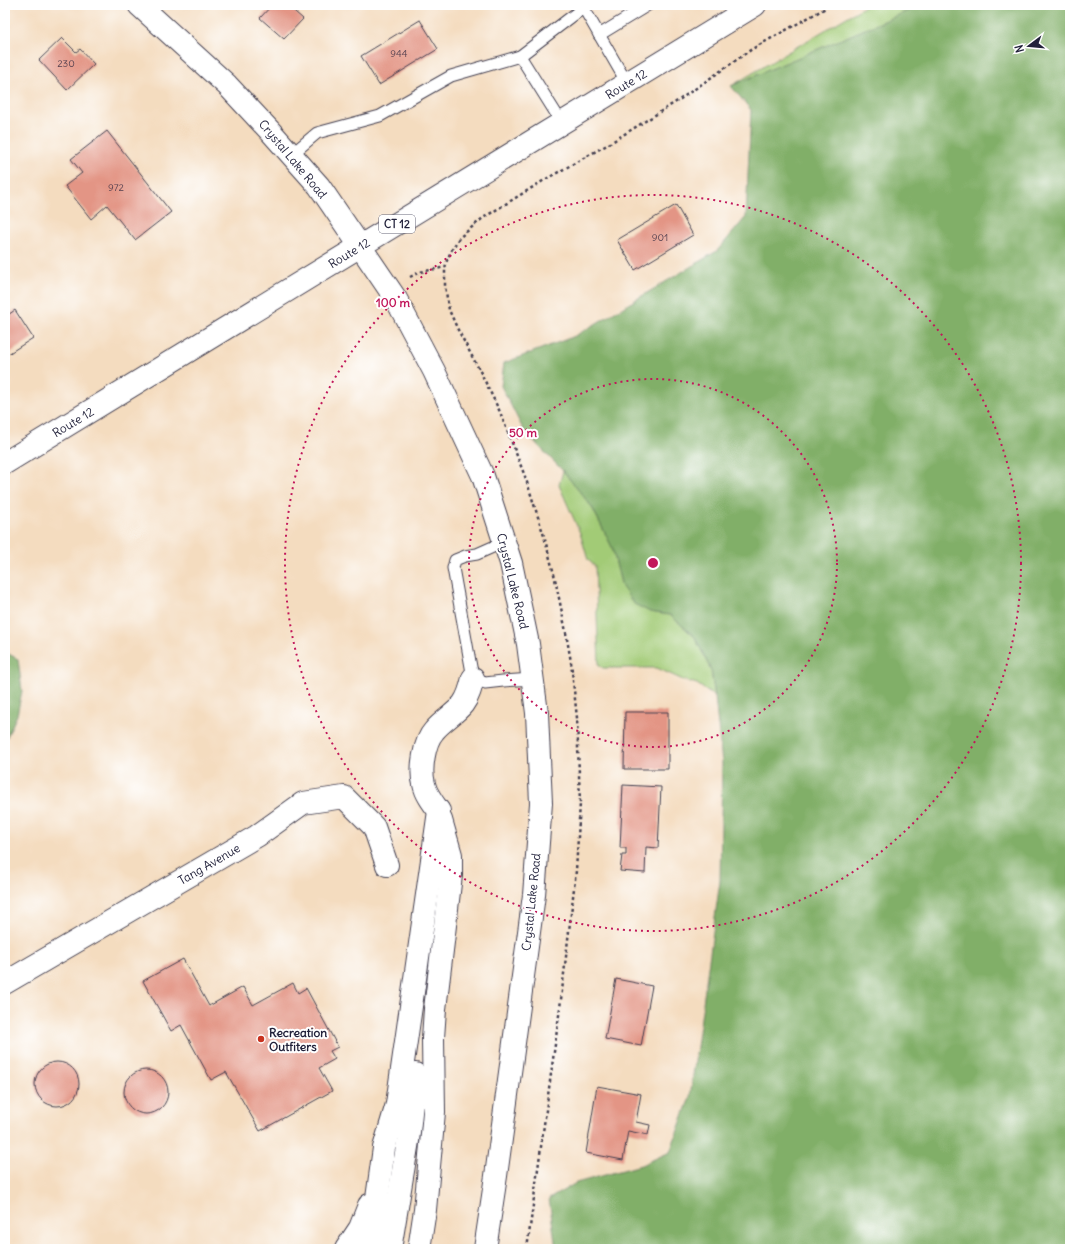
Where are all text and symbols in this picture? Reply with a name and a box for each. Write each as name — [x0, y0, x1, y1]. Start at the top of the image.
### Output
north arrow — [1009, 26, 1049, 66]
text: N — [1012, 43, 1027, 54]
house number: 944 — [390, 47, 408, 60]
house number: 230 — [57, 57, 75, 70]
street label: Route 12 — [602, 66, 650, 102]
street label: Crystal Lake Road — [256, 117, 330, 201]
house number: 972 — [108, 181, 125, 194]
road number: CT 12 — [379, 215, 415, 233]
house number: 901 — [652, 231, 668, 244]
street label: Route 12 — [325, 235, 373, 271]
text: 100 m — [376, 295, 410, 310]
street label: Route 12 — [49, 404, 97, 440]
text: 50 m — [509, 425, 538, 440]
street label: Crystal Lake Road — [494, 532, 532, 630]
centre of rings — [646, 556, 660, 570]
street label: Tang Avenue — [175, 840, 243, 888]
street label: Crystal Lake Road — [518, 852, 544, 952]
place label: Recreation Outfiters — [269, 1025, 327, 1054]
marker: Recreation Outfiters — [256, 1034, 266, 1044]

